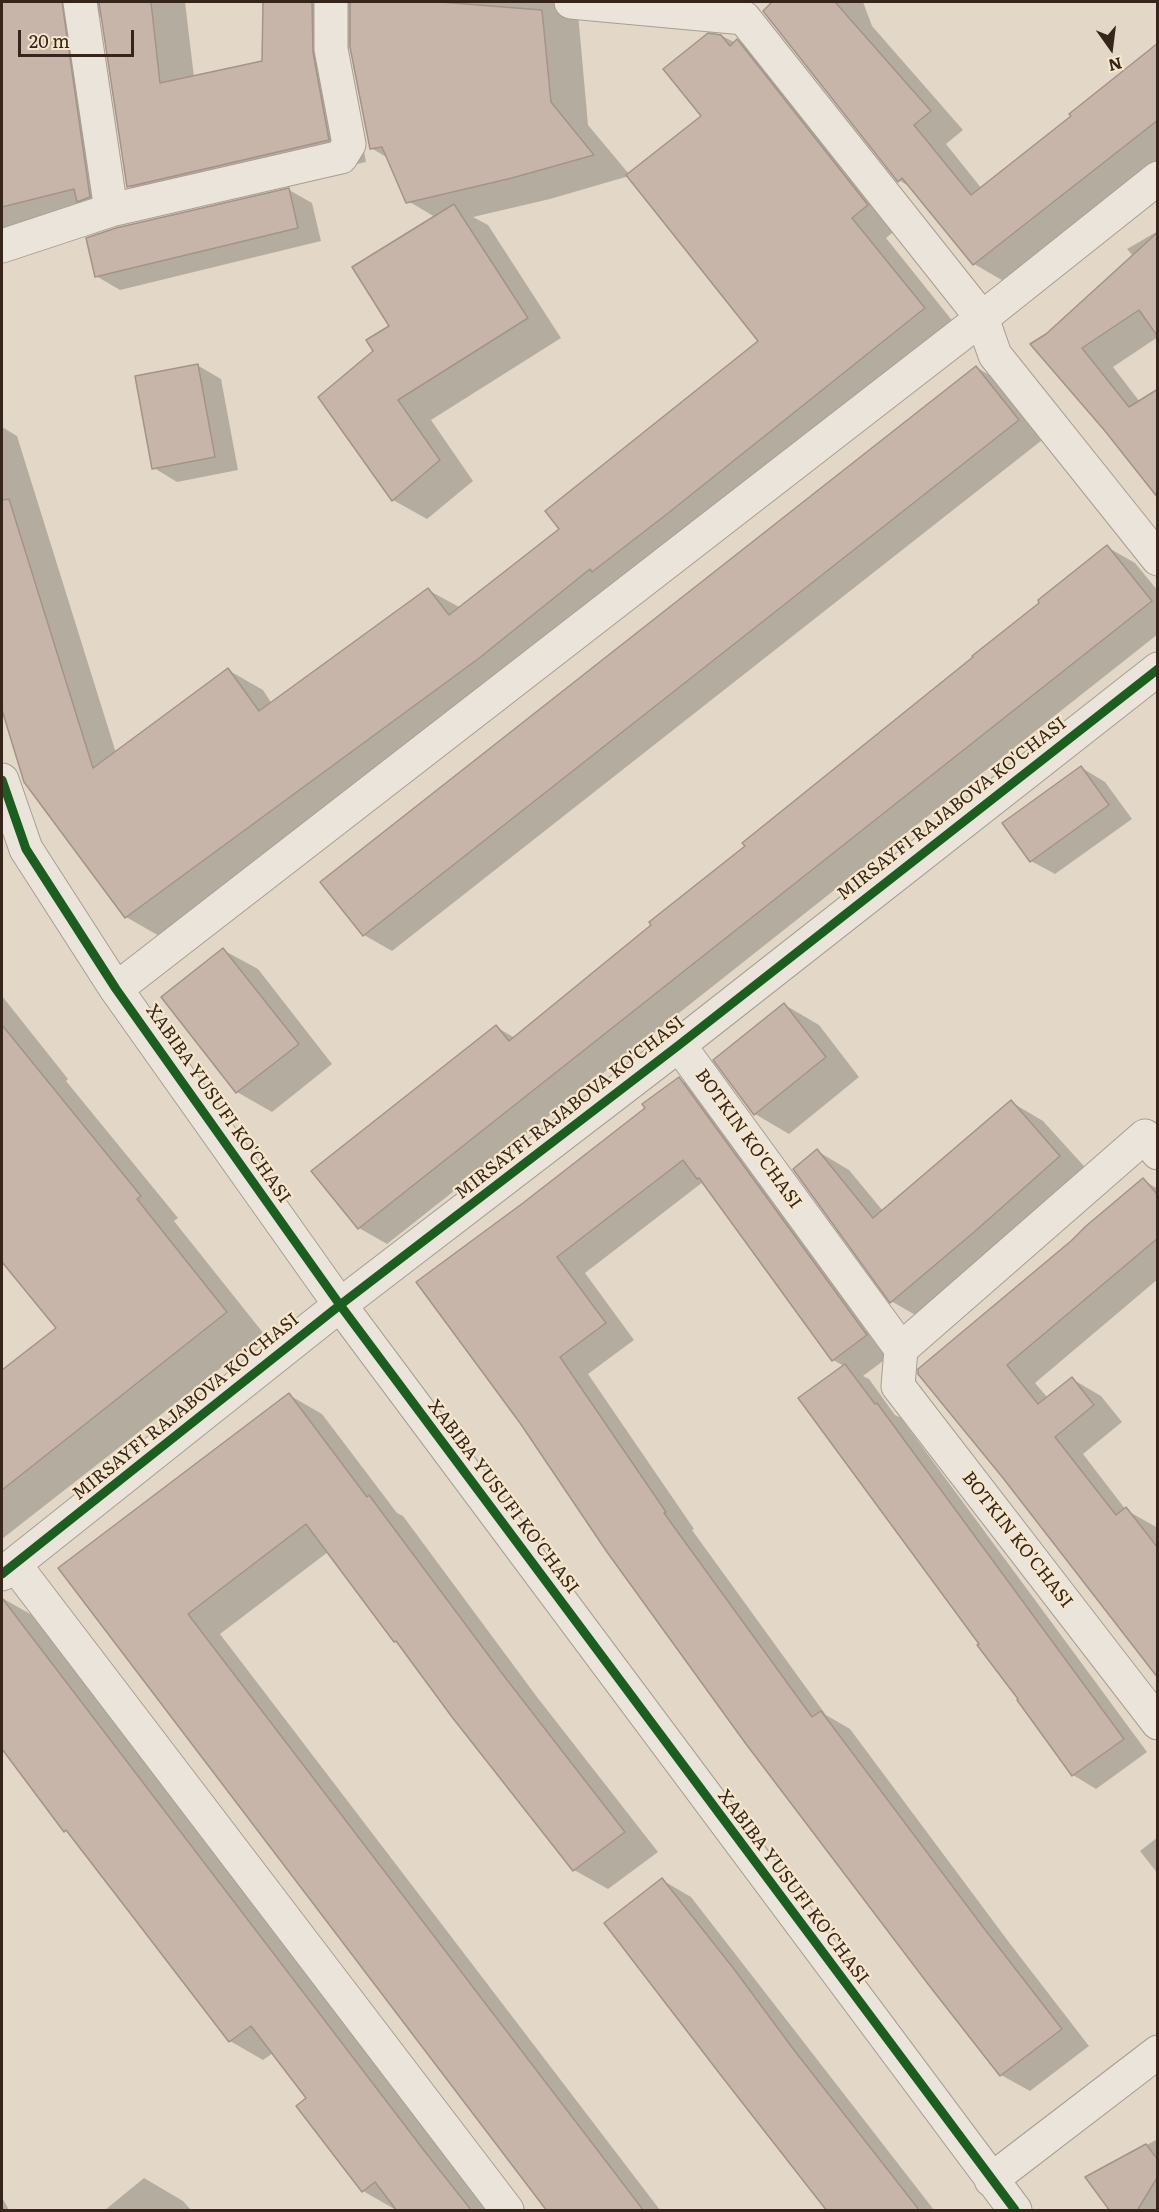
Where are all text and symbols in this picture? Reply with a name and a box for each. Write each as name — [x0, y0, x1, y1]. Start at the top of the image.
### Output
scale bar — [21, 18, 136, 56]
north arrow — [1081, 18, 1141, 78]
text: 20 m — [29, 27, 70, 54]
text: N — [1106, 52, 1125, 79]
street label: MIRSAYFI RAJABOVA KO'CHASI — [833, 713, 1071, 905]
street label: XABIBA YUSUFI KO'CHASI — [141, 1001, 295, 1207]
street label: MIRSAYFI RAJABOVA KO'CHASI — [451, 1012, 689, 1204]
street label: BOTKIN KO'CHASI — [690, 1065, 806, 1213]
street label: MIRSAYFI RAJABOVA KO'CHASI — [68, 1309, 304, 1505]
street label: XABIBA YUSUFI KO'CHASI — [423, 1396, 583, 1598]
street label: BOTKIN KO'CHASI — [957, 1468, 1077, 1612]
street label: XABIBA YUSUFI KO'CHASI — [713, 1786, 873, 1988]

